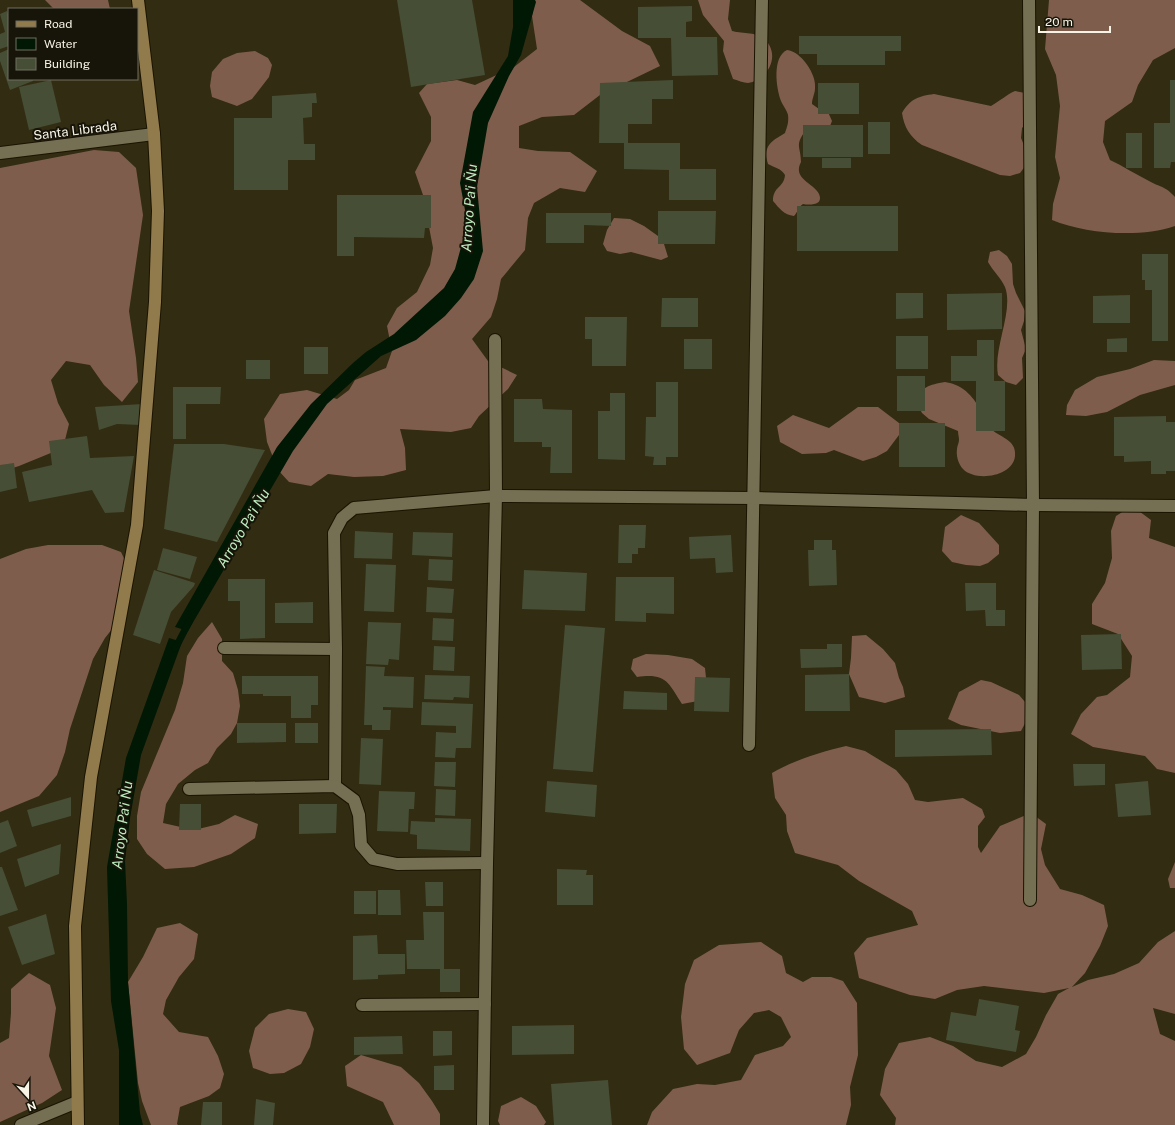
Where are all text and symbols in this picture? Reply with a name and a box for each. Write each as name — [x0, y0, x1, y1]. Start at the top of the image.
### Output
legend — [8, 8, 138, 80]
scale bar — [1039, 8, 1110, 34]
text: 20 m — [1045, 15, 1073, 29]
text: Road — [44, 17, 72, 31]
text: Water — [44, 37, 78, 51]
text: Building — [44, 57, 90, 71]
street label: Santa Librada — [32, 118, 118, 143]
water label: Arroyo Pa'i Ñu — [457, 163, 480, 253]
water label: Arroyo Pa'i Ñu — [213, 485, 273, 570]
water label: Arroyo Pa'i Ñu — [108, 780, 135, 870]
north arrow — [8, 1077, 48, 1117]
text: N — [25, 1099, 38, 1113]

